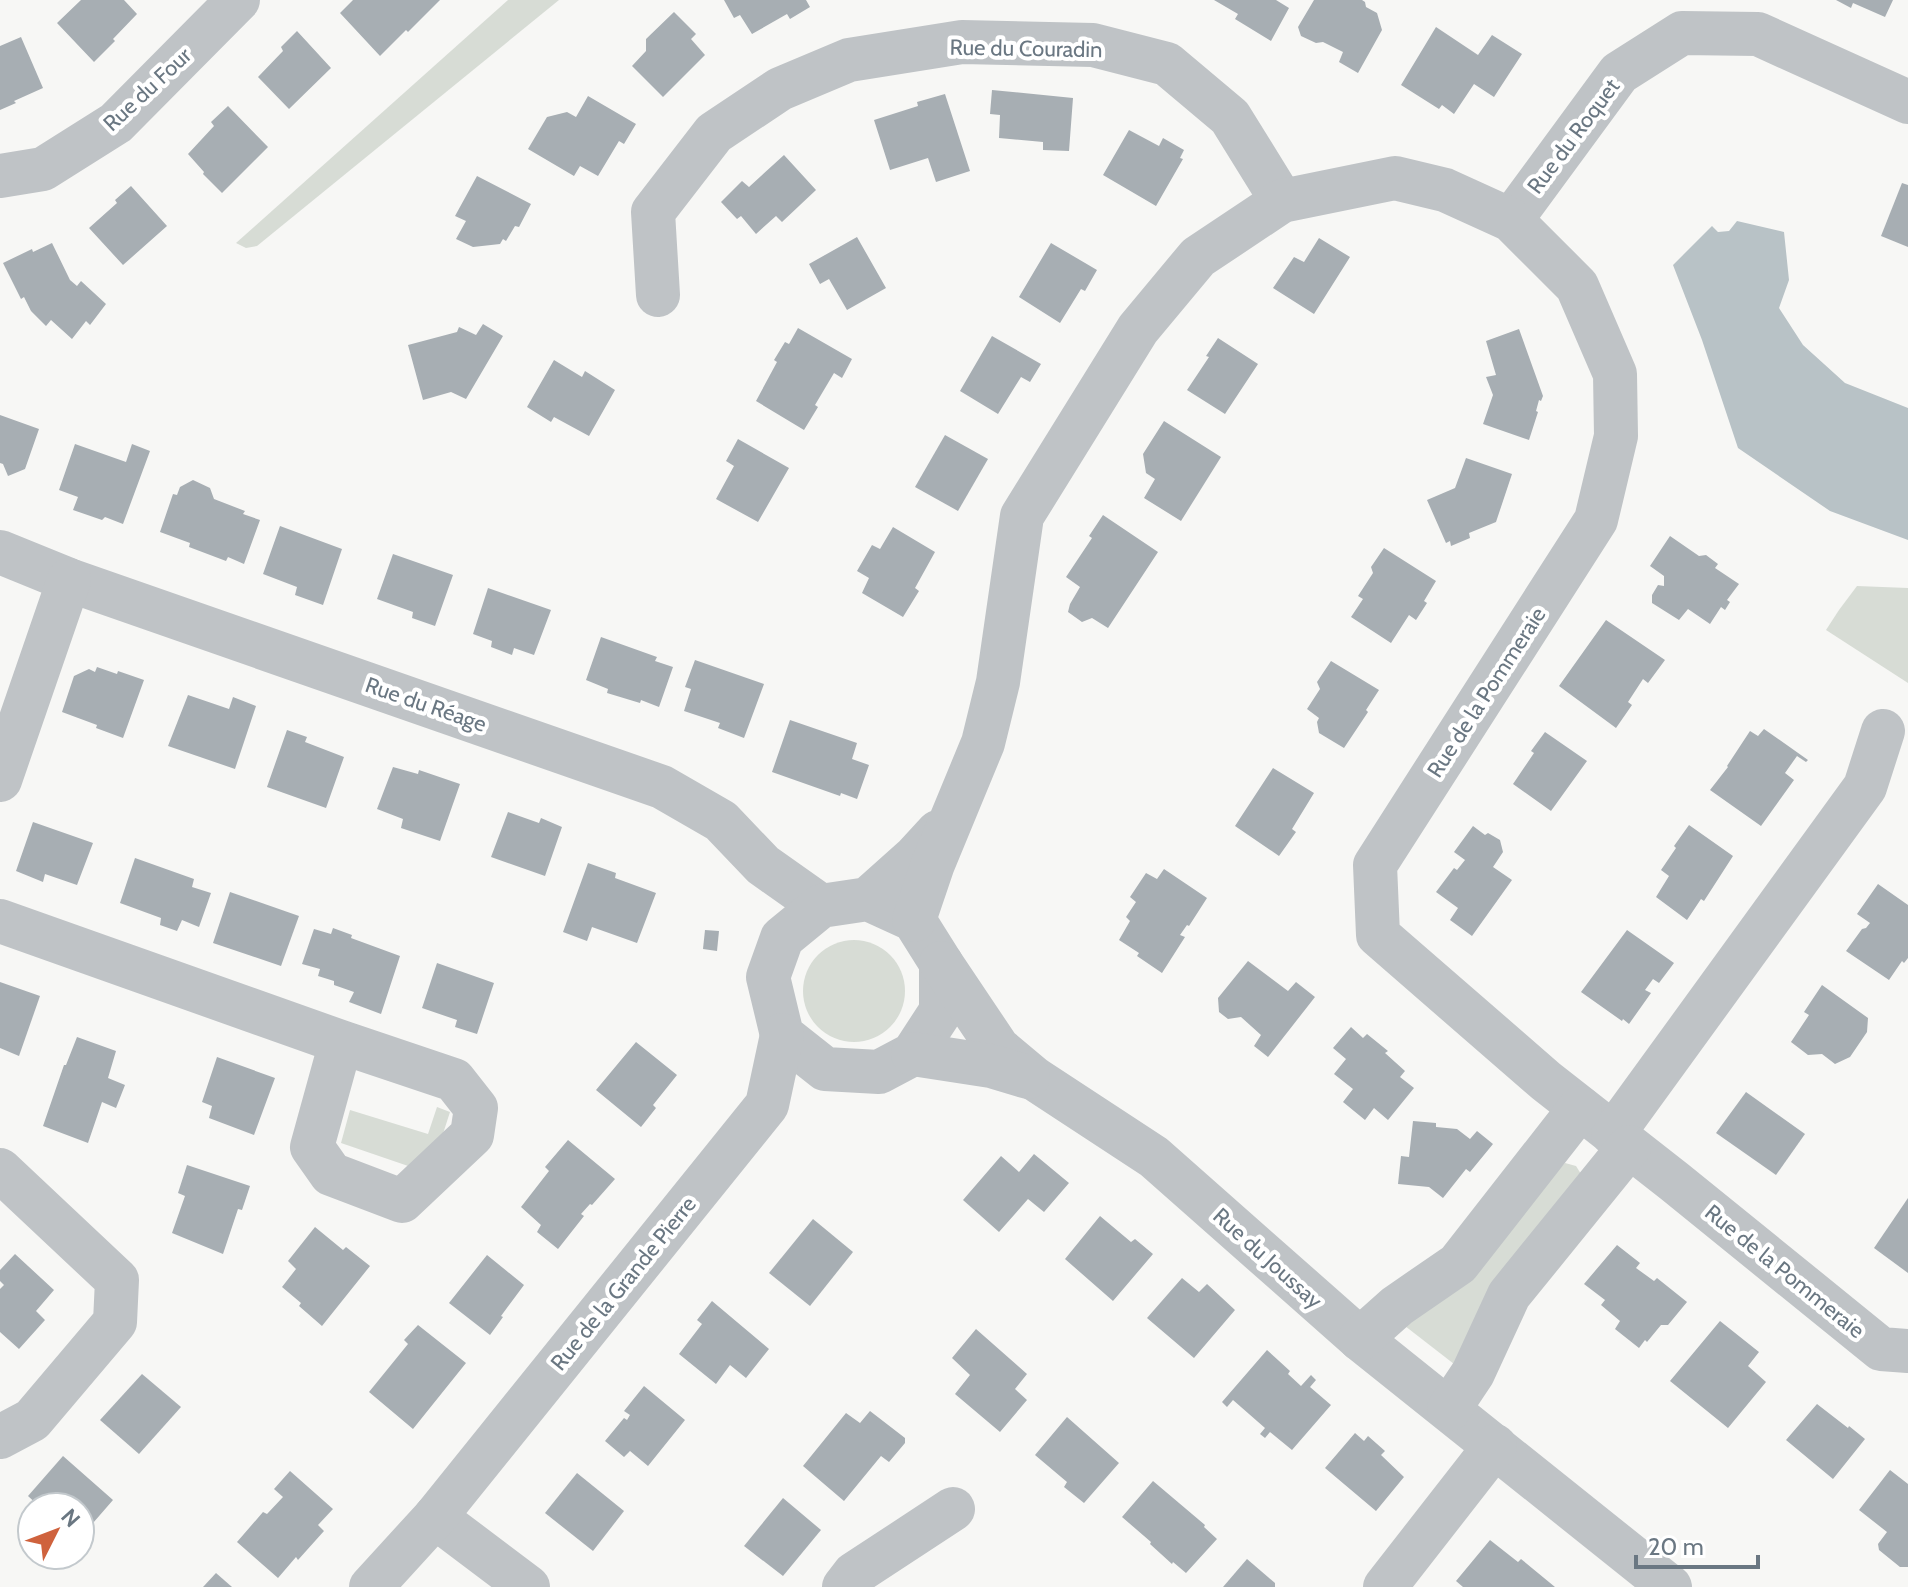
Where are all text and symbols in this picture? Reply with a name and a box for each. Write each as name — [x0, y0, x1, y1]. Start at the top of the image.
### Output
street label: Rue du Couradin — [949, 34, 1103, 63]
street label: Rue du Four — [98, 42, 197, 137]
street label: Rue du Roquet — [1521, 73, 1626, 199]
street label: Rue de la Pommeraie — [1421, 602, 1551, 782]
street label: Rue du Réage — [362, 671, 490, 738]
street label: Rue de la Grande Pierre — [545, 1191, 702, 1376]
street label: Rue de la Pommeraie — [1699, 1199, 1870, 1344]
street label: Rue du Joussay — [1207, 1202, 1328, 1315]
north arrow — [16, 1491, 96, 1571]
text: N — [55, 1503, 86, 1533]
scale bar — [1636, 1519, 1758, 1569]
text: 20 m — [1648, 1532, 1704, 1561]

